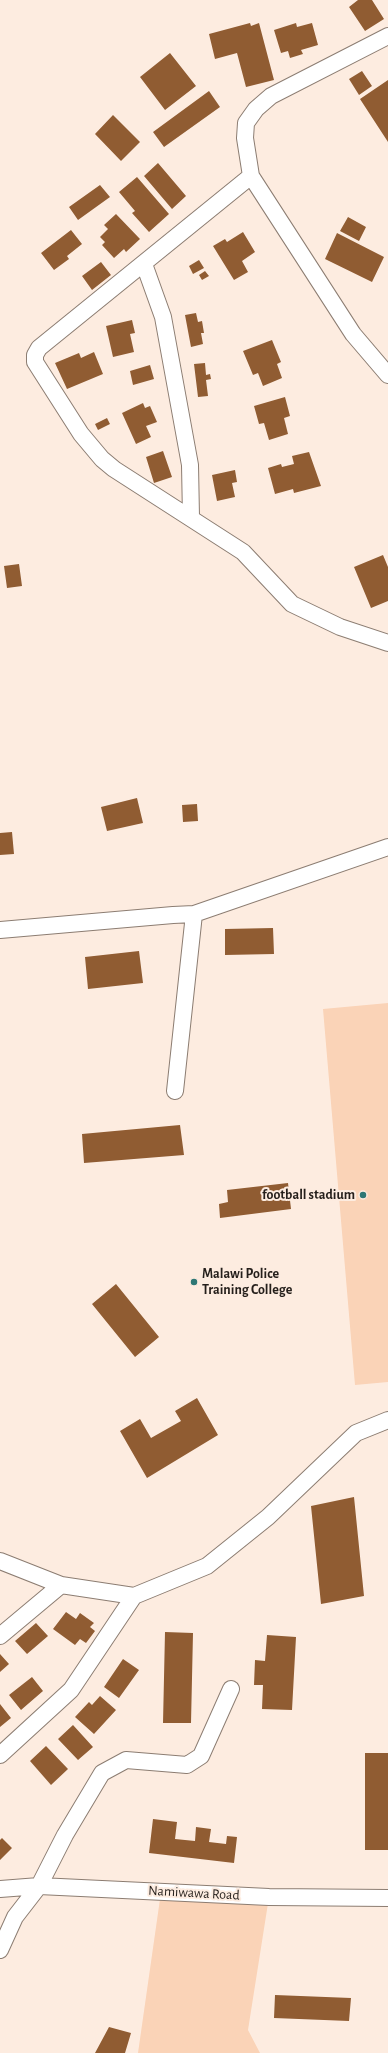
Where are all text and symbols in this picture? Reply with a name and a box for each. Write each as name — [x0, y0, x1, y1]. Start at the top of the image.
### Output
place label: football stadium — [262, 1187, 355, 1203]
marker: football stadium — [358, 1190, 368, 1200]
place label: Malawi Police Training College — [202, 1266, 292, 1298]
marker: Malawi Police Training College — [189, 1277, 199, 1287]
street label: Namiwawa Road — [148, 1882, 240, 1904]

